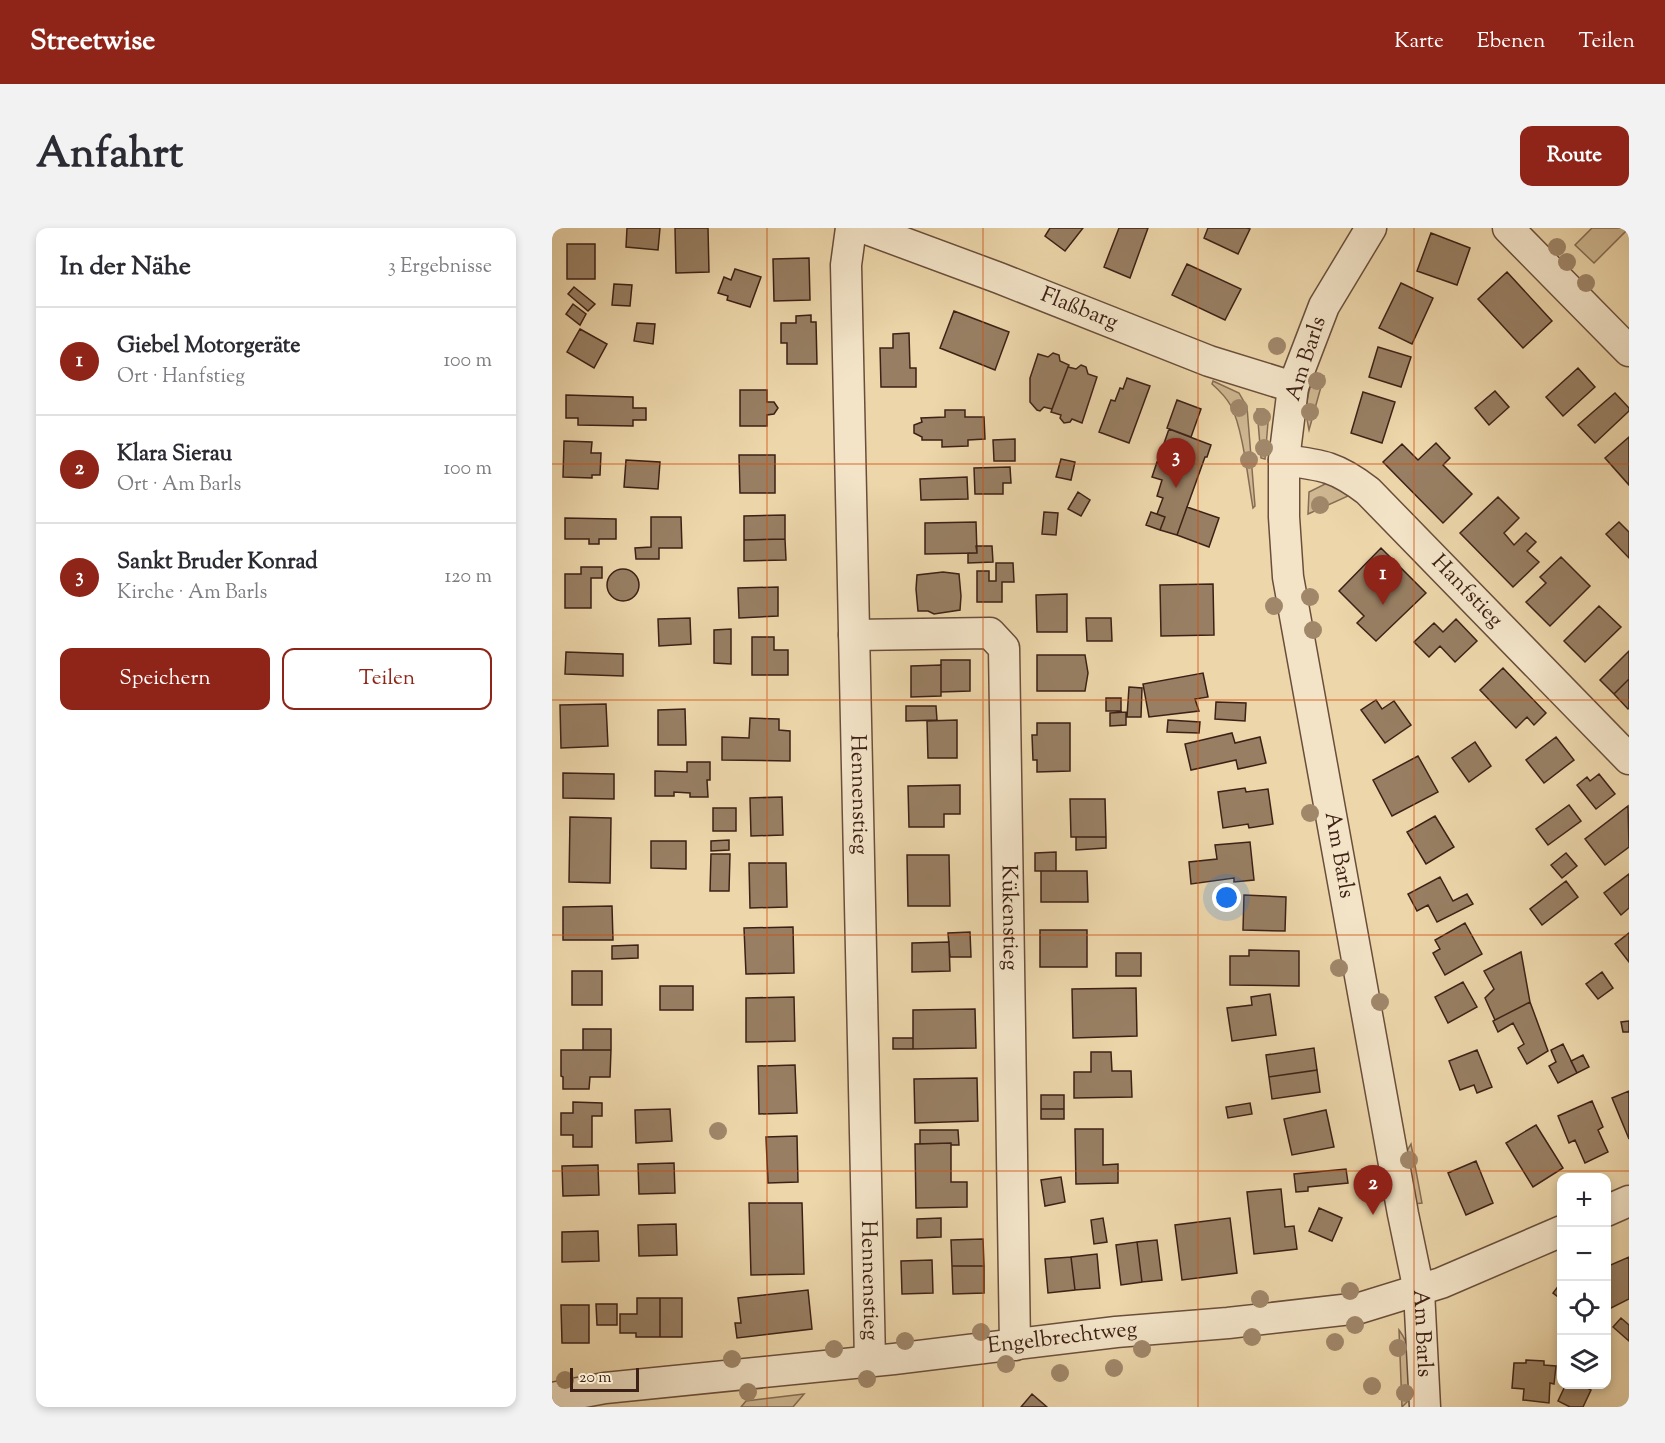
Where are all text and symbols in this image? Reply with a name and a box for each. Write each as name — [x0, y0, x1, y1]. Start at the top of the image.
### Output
text: Streetwise — [30, 22, 155, 62]
text: Karte — [1394, 27, 1444, 57]
text: Ebenen — [1477, 27, 1545, 57]
text: Teilen — [1578, 27, 1635, 57]
text: Anfahrt — [36, 126, 183, 186]
button: Route — [1520, 126, 1629, 186]
text: In der Nähe — [60, 249, 191, 286]
text: 3 Ergebnisse — [388, 253, 492, 282]
street label: Flaßbarg — [1036, 280, 1123, 339]
street label: Am Barls — [1278, 313, 1336, 405]
text: Giebel Motorgeräte — [117, 331, 301, 363]
text: 1 — [76, 347, 83, 376]
text: 100 m — [443, 347, 492, 376]
text: Ort · Hanfstieg — [117, 363, 245, 392]
pin: 3 — [1156, 438, 1196, 488]
text: Klara Sierau — [117, 439, 232, 471]
text: 2 — [75, 455, 84, 484]
text: 100 m — [443, 455, 492, 484]
text: Ort · Am Barls — [117, 471, 241, 500]
text: Sankt Bruder Konrad — [117, 547, 318, 579]
street label: Hanfstieg — [1423, 548, 1510, 636]
pin: 1 — [1364, 556, 1402, 605]
text: 3 — [75, 563, 84, 592]
text: 120 m — [444, 563, 492, 592]
text: Kirche · Am Barls — [117, 579, 267, 608]
button: Speichern — [60, 648, 270, 710]
button: Teilen — [282, 648, 492, 710]
street label: Hennenstieg — [840, 734, 875, 855]
street label: Am Barls — [1315, 809, 1362, 901]
street label: Kükenstieg — [991, 864, 1025, 971]
your location — [1212, 883, 1241, 912]
pin: 2 — [1354, 1166, 1392, 1215]
map controls — [1557, 1173, 1611, 1389]
button: + — [1557, 1173, 1611, 1227]
street label: Hennenstieg — [851, 1220, 886, 1341]
button: − — [1557, 1227, 1611, 1281]
button: locate — [1557, 1281, 1611, 1335]
street label: Am Barls — [1403, 1289, 1439, 1378]
street label: Engelbrechtweg — [986, 1314, 1139, 1364]
button: layers — [1557, 1335, 1611, 1389]
scale bar — [570, 1365, 639, 1392]
text: 20 m — [579, 1367, 612, 1390]

